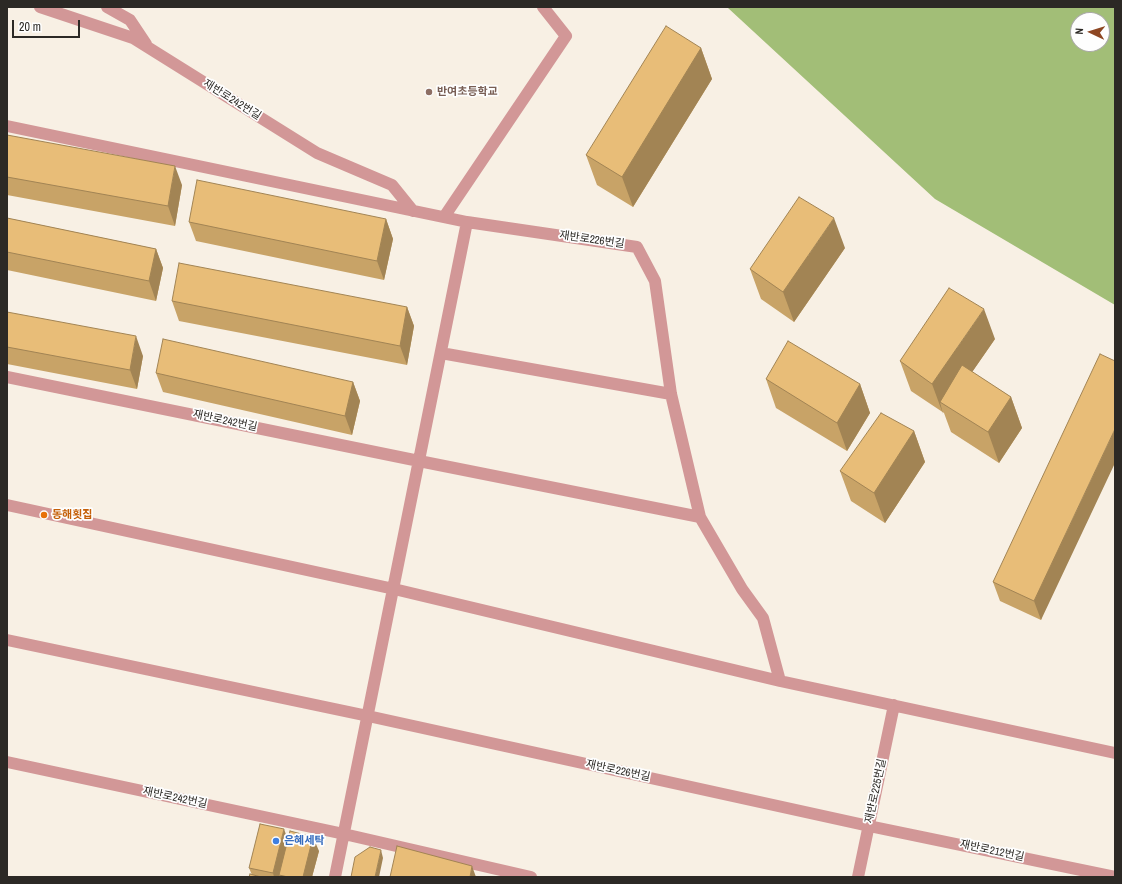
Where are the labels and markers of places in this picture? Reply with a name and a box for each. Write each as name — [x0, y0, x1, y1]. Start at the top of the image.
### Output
place label: 반여초등학교 — [437, 85, 498, 99]
marker: 반여초등학교 — [424, 87, 434, 97]
place label: 동해횟집 — [52, 508, 92, 522]
marker: 동해횟집 — [39, 510, 49, 520]
place label: 은혜세탁 — [284, 834, 324, 848]
marker: 은혜세탁 — [271, 836, 281, 846]

